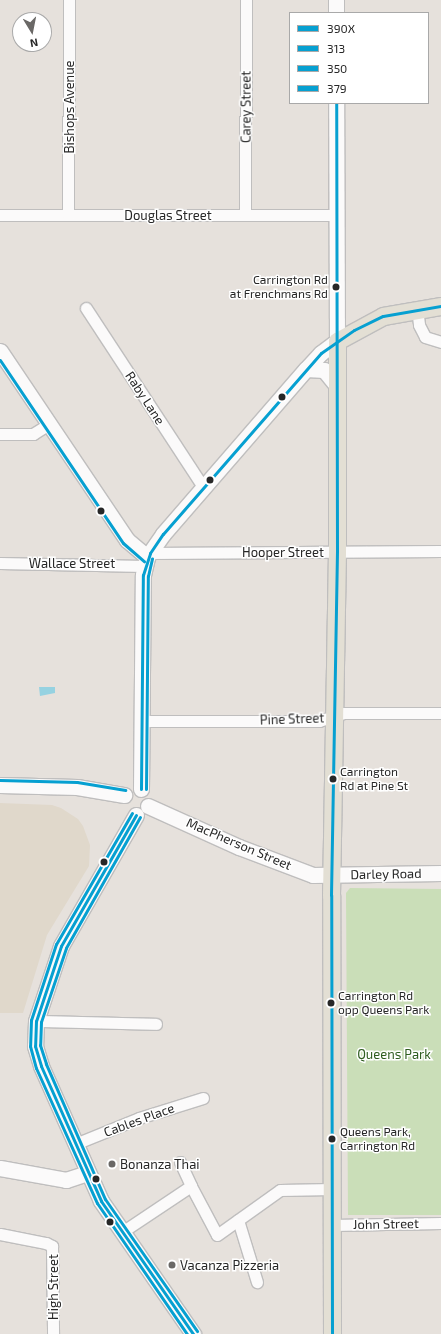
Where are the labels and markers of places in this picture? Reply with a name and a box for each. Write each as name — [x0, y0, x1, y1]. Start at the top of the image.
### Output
place label: Carrington Rd at Frenchmans Rd — [230, 273, 328, 301]
marker: Carrington Rd at Frenchmans Rd — [331, 282, 341, 292]
unlabelled marker — [277, 392, 287, 402]
unlabelled marker — [205, 475, 215, 485]
unlabelled marker — [96, 506, 106, 516]
place label: Carrington Rd at Pine St — [340, 765, 408, 793]
marker: Carrington Rd at Pine St — [328, 774, 338, 784]
unlabelled marker — [99, 857, 109, 867]
place label: Carrington Rd opp Queens Park — [338, 989, 429, 1017]
marker: Carrington Rd opp Queens Park — [326, 998, 336, 1008]
place label: Queens Park, Carrington Rd — [340, 1125, 415, 1153]
marker: Queens Park, Carrington Rd — [327, 1134, 337, 1144]
place label: Bonanza Thai — [120, 1156, 200, 1172]
marker: Bonanza Thai — [107, 1159, 117, 1169]
unlabelled marker — [91, 1174, 101, 1184]
unlabelled marker — [105, 1217, 115, 1227]
place label: Vacanza Pizzeria — [180, 1257, 279, 1273]
marker: Vacanza Pizzeria — [167, 1260, 177, 1270]

